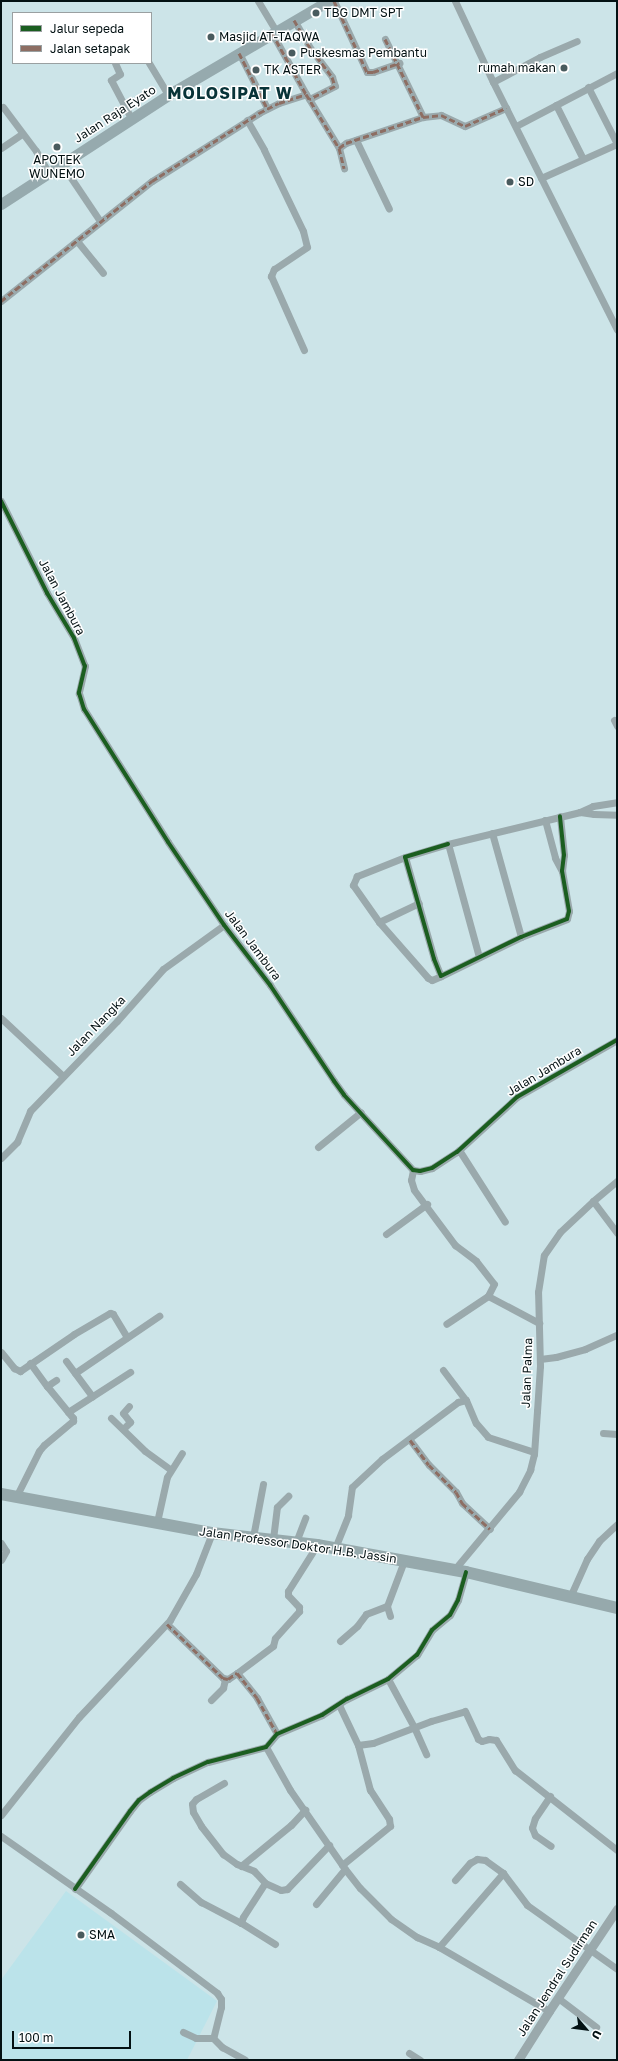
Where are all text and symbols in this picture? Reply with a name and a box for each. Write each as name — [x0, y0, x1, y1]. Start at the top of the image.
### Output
place label: TBG DMT SPT — [324, 6, 403, 20]
marker: TBG DMT SPT — [311, 8, 321, 18]
legend — [12, 12, 152, 64]
text: Jalur sepeda — [50, 21, 124, 36]
place label: Masjid AT-TAQWA — [219, 30, 320, 44]
marker: Masjid AT-TAQWA — [206, 32, 216, 42]
text: Jalan setapak — [50, 41, 130, 56]
place label: Puskesmas Pembantu — [300, 46, 427, 60]
marker: Puskesmas Pembantu — [287, 48, 297, 58]
place label: rumah makan — [478, 61, 556, 75]
place label: TK ASTER — [264, 63, 321, 77]
marker: rumah makan — [559, 63, 569, 73]
marker: TK ASTER — [251, 65, 261, 75]
street label: Jalan Raja Eyato — [71, 82, 159, 146]
district label: MOLOSIPAT W — [167, 83, 293, 103]
marker: APOTEK WUNEMO — [52, 142, 62, 152]
place label: APOTEK WUNEMO — [29, 153, 85, 181]
place label: SD — [518, 175, 534, 189]
marker: SD — [505, 177, 515, 187]
street label: Jalan Jambura — [36, 556, 88, 638]
street label: Jalan Jambura — [222, 907, 284, 983]
street label: Jalan Nangka — [64, 993, 128, 1059]
street label: Jalan Jambura — [504, 1043, 584, 1099]
street label: Jalan Palma — [519, 1338, 535, 1408]
street label: Jalan Professor Doktor H.B. Jassin — [198, 1524, 398, 1566]
street label: Jalan Jendral Sudirman — [514, 1917, 600, 2039]
place label: SMA — [89, 1928, 115, 1942]
marker: SMA — [76, 1930, 86, 1940]
north arrow — [566, 2009, 606, 2049]
scale bar — [14, 2023, 133, 2049]
text: U — [589, 2028, 605, 2041]
text: 100 m — [19, 2030, 53, 2045]

